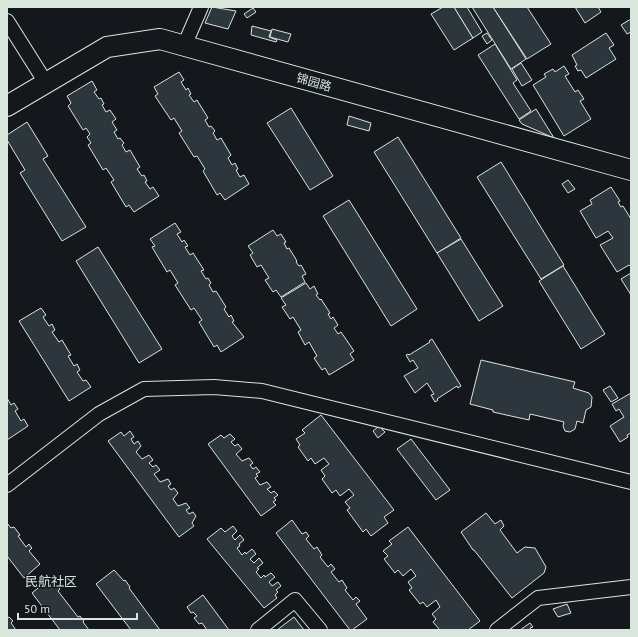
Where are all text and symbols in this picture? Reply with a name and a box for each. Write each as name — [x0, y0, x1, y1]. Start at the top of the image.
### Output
street label: 锦园路 — [295, 70, 333, 94]
district label: 民航社区 — [25, 573, 77, 590]
scale bar — [18, 595, 137, 621]
text: 50 m — [24, 601, 50, 616]

